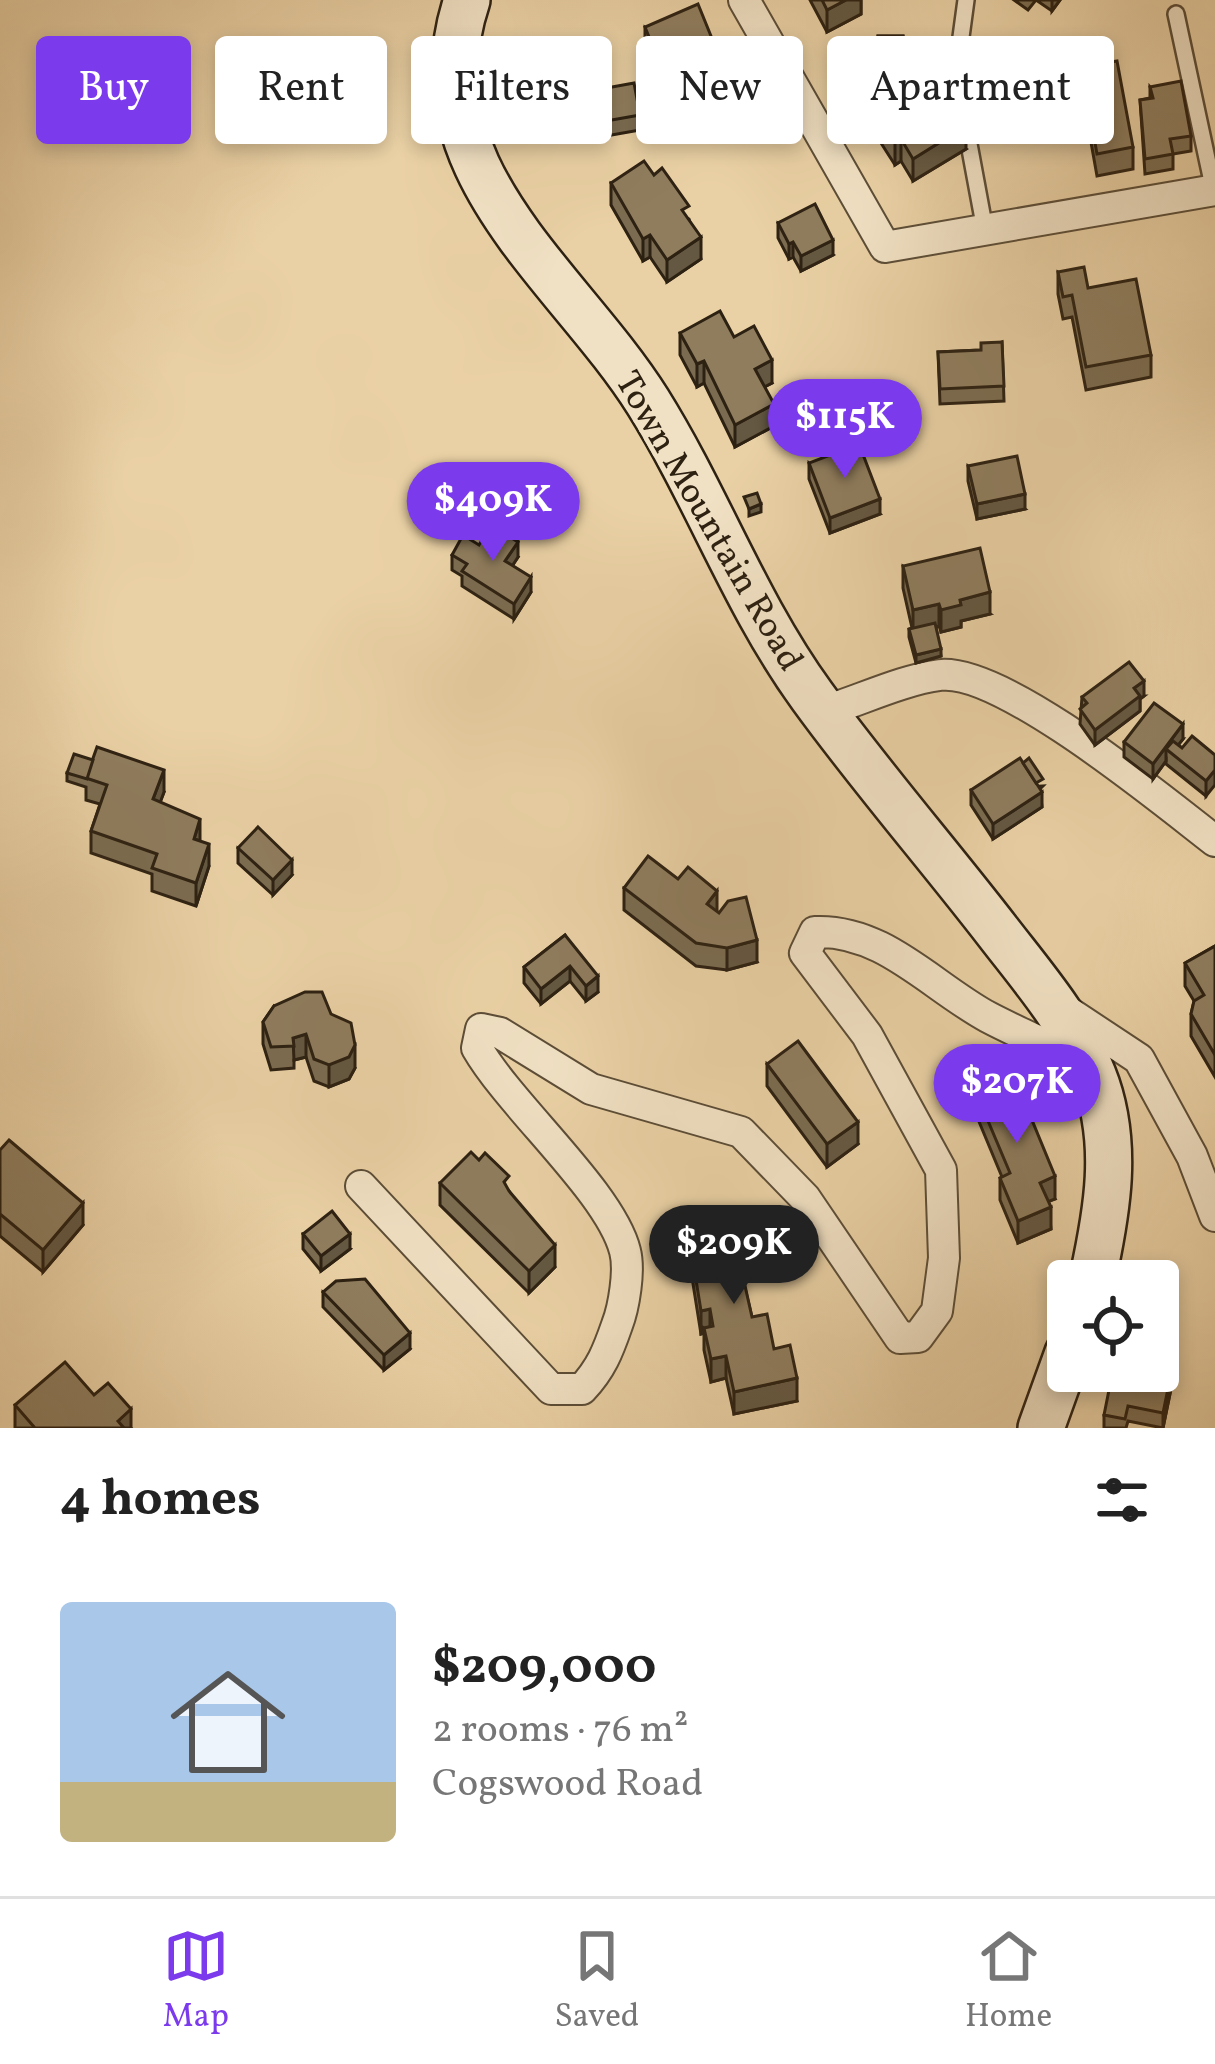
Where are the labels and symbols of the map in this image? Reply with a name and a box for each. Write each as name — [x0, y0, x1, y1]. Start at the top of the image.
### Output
street label: Town Mountain Road — [601, 363, 814, 681]
pin: $115K — [761, 379, 929, 481]
pin: $409K — [409, 462, 577, 564]
pin: $207K — [933, 1044, 1101, 1146]
pin: $209K — [650, 1205, 818, 1307]

